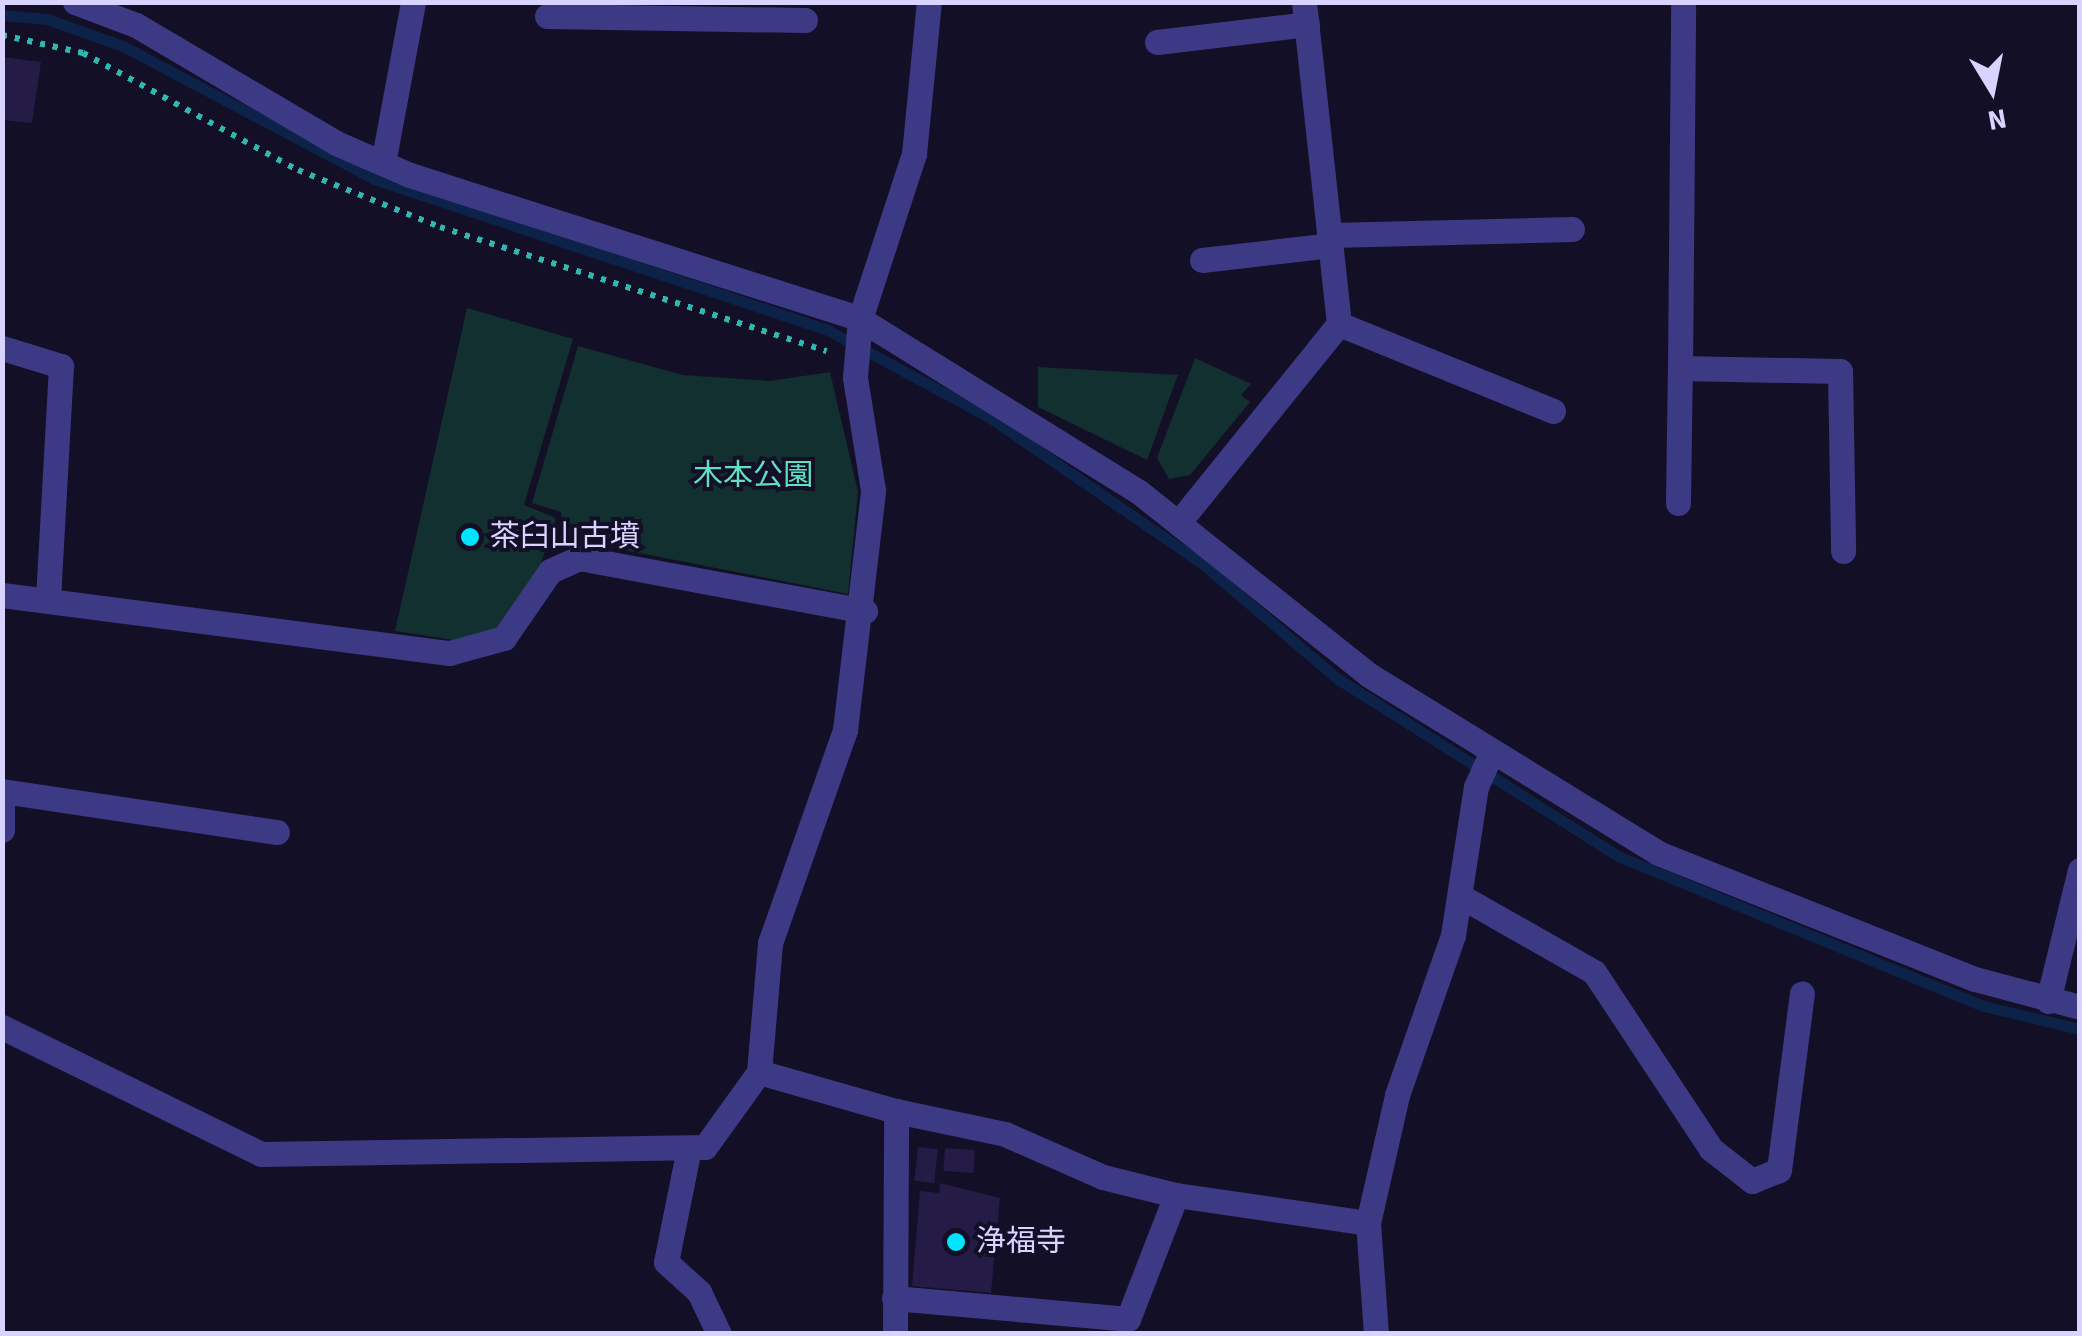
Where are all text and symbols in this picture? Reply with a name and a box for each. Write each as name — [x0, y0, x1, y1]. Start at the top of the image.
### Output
north arrow — [1942, 40, 2042, 140]
text: N — [1985, 98, 2010, 141]
park label: 木本公園 — [693, 458, 813, 494]
place label: 茶臼山古墳 — [490, 519, 640, 555]
marker: 茶臼山古墳 — [459, 526, 481, 548]
place label: 浄福寺 — [976, 1224, 1066, 1260]
marker: 浄福寺 — [945, 1231, 967, 1253]

